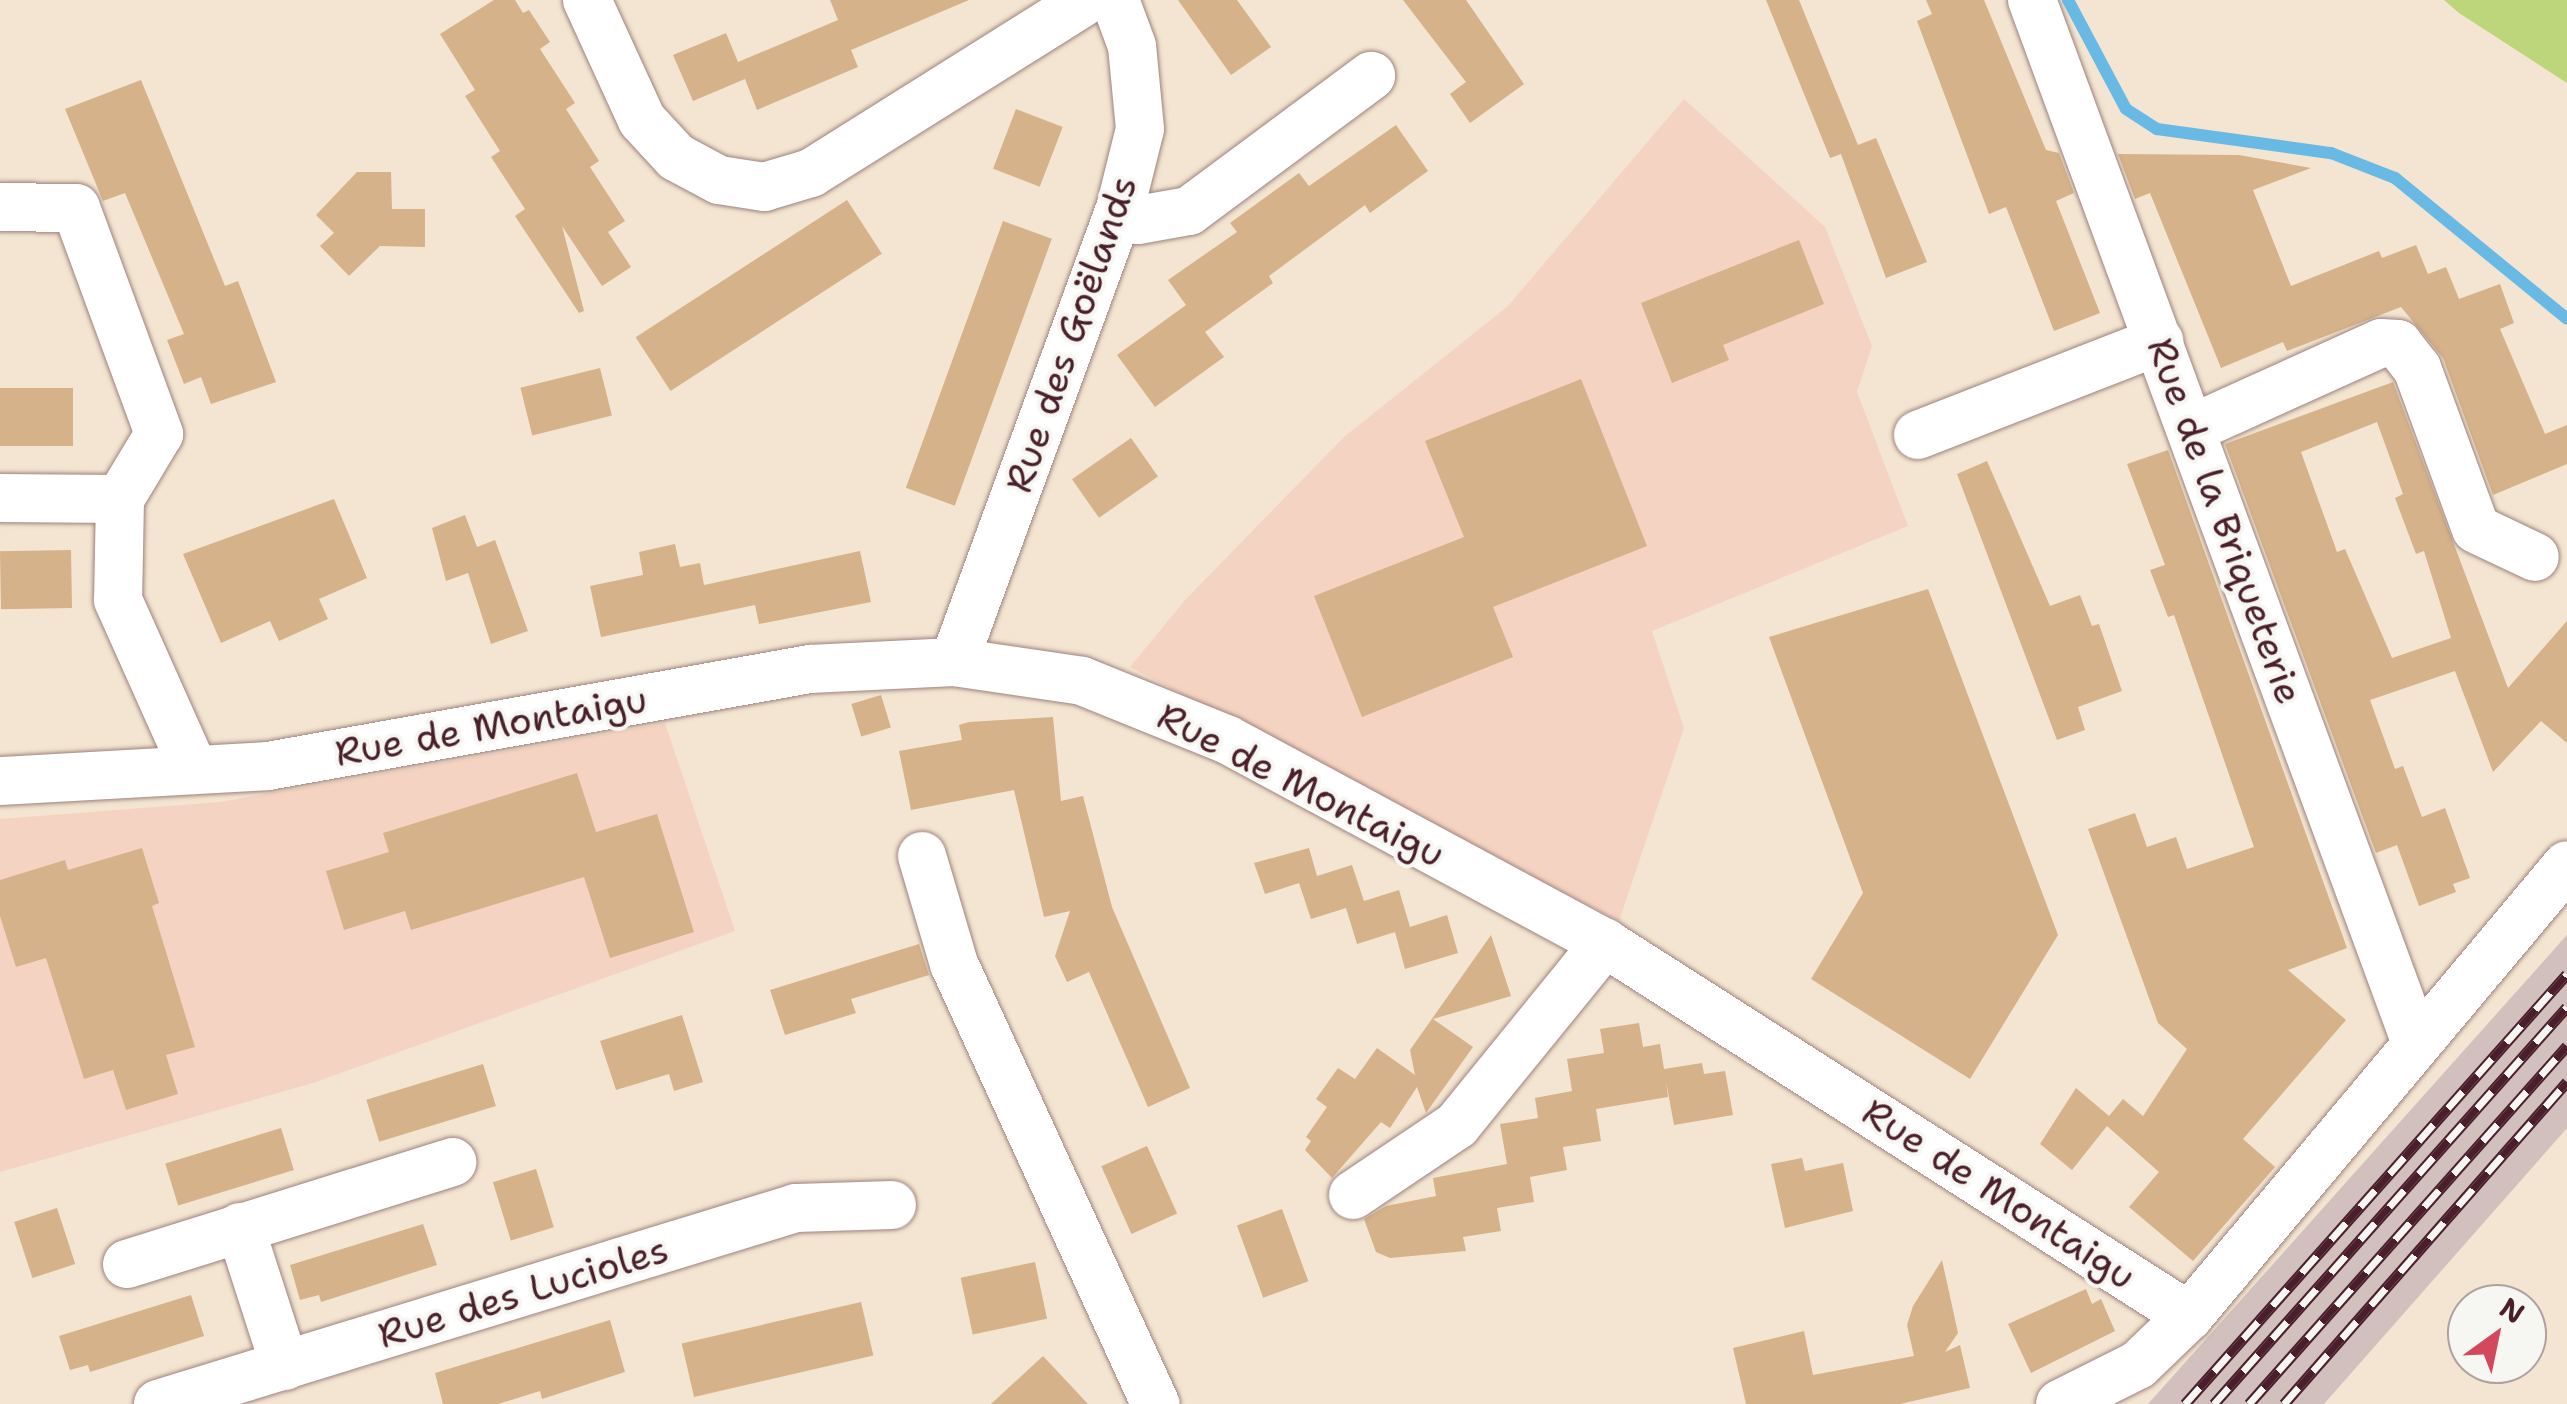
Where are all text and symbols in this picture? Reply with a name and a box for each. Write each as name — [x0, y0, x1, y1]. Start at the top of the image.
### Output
street label: Rue des Goëlands — [995, 170, 1147, 498]
street label: Rue de la Briqueterie — [2138, 332, 2312, 710]
street label: Rue de Montaigu — [331, 676, 651, 776]
street label: Rue de Montaigu — [1150, 693, 1452, 877]
street label: Rue de Montaigu — [1854, 1089, 2144, 1299]
street label: Rue des Lucioles — [372, 1226, 674, 1358]
north arrow — [2447, 1284, 2547, 1384]
text: N — [2493, 1289, 2532, 1332]

